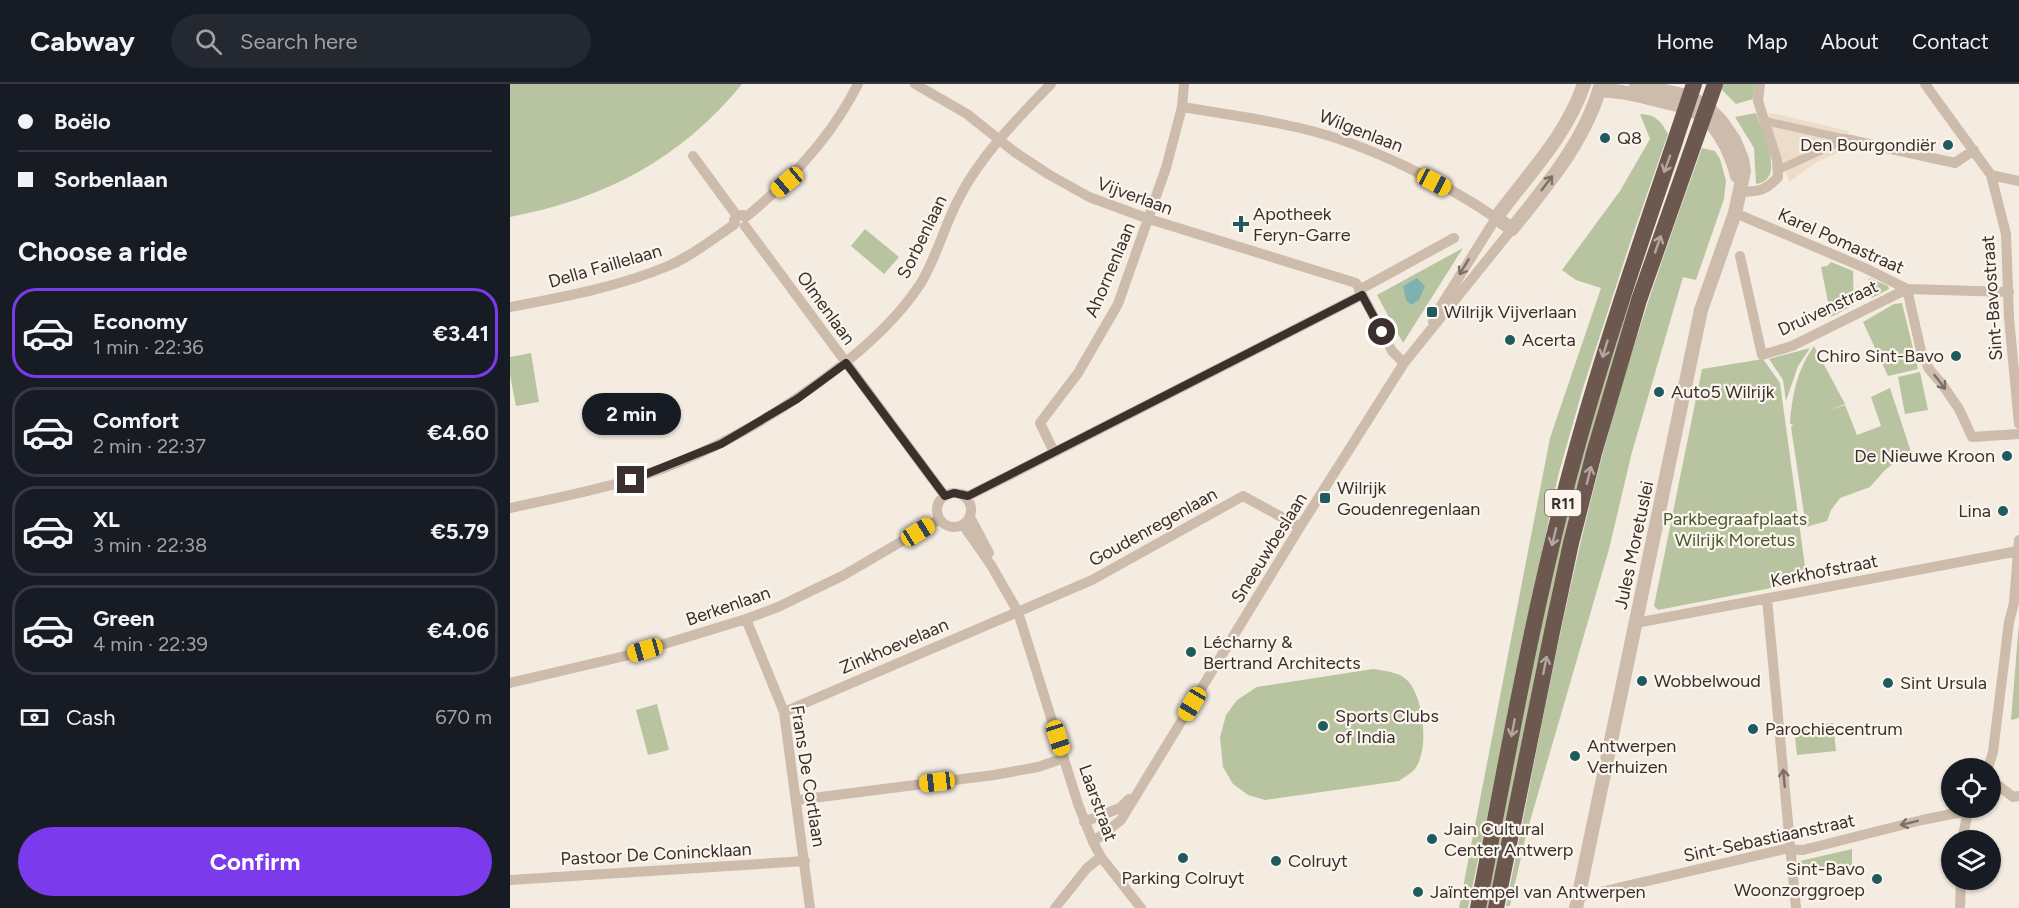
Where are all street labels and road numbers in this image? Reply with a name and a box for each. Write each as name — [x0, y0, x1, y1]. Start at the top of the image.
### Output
street label: Wilgenlaan — [1316, 105, 1406, 157]
street label: Vijverlaan — [1094, 172, 1176, 220]
street label: Sorbenlaan — [892, 192, 952, 282]
street label: Karel Pomastraat — [1774, 203, 1908, 279]
street label: Ahornenlaan — [1080, 219, 1140, 321]
street label: Sint-Bavostraat — [1977, 234, 2007, 361]
street label: Della Faillelaan — [546, 239, 664, 293]
street label: Olmenlaan — [792, 267, 860, 349]
street label: Druivenstraat — [1774, 275, 1882, 341]
street label: Jules Moretuslei — [1610, 479, 1658, 611]
street label: Goudenregenlaan — [1085, 483, 1221, 571]
street label: Sneeuwbeslaan — [1226, 489, 1312, 607]
road number: R11 — [1545, 490, 1581, 516]
street label: Kerkhofstraat — [1768, 550, 1880, 592]
street label: Berkenlaan — [683, 581, 773, 631]
street label: Zinkhoevelaan — [836, 613, 952, 679]
street label: Frans De Cortlaan — [786, 704, 830, 848]
street label: Laarstraat — [1074, 762, 1122, 845]
street label: Sint-Sebastiaanstraat — [1681, 809, 1857, 867]
street label: Pastoor De Conincklaan — [560, 838, 752, 870]

